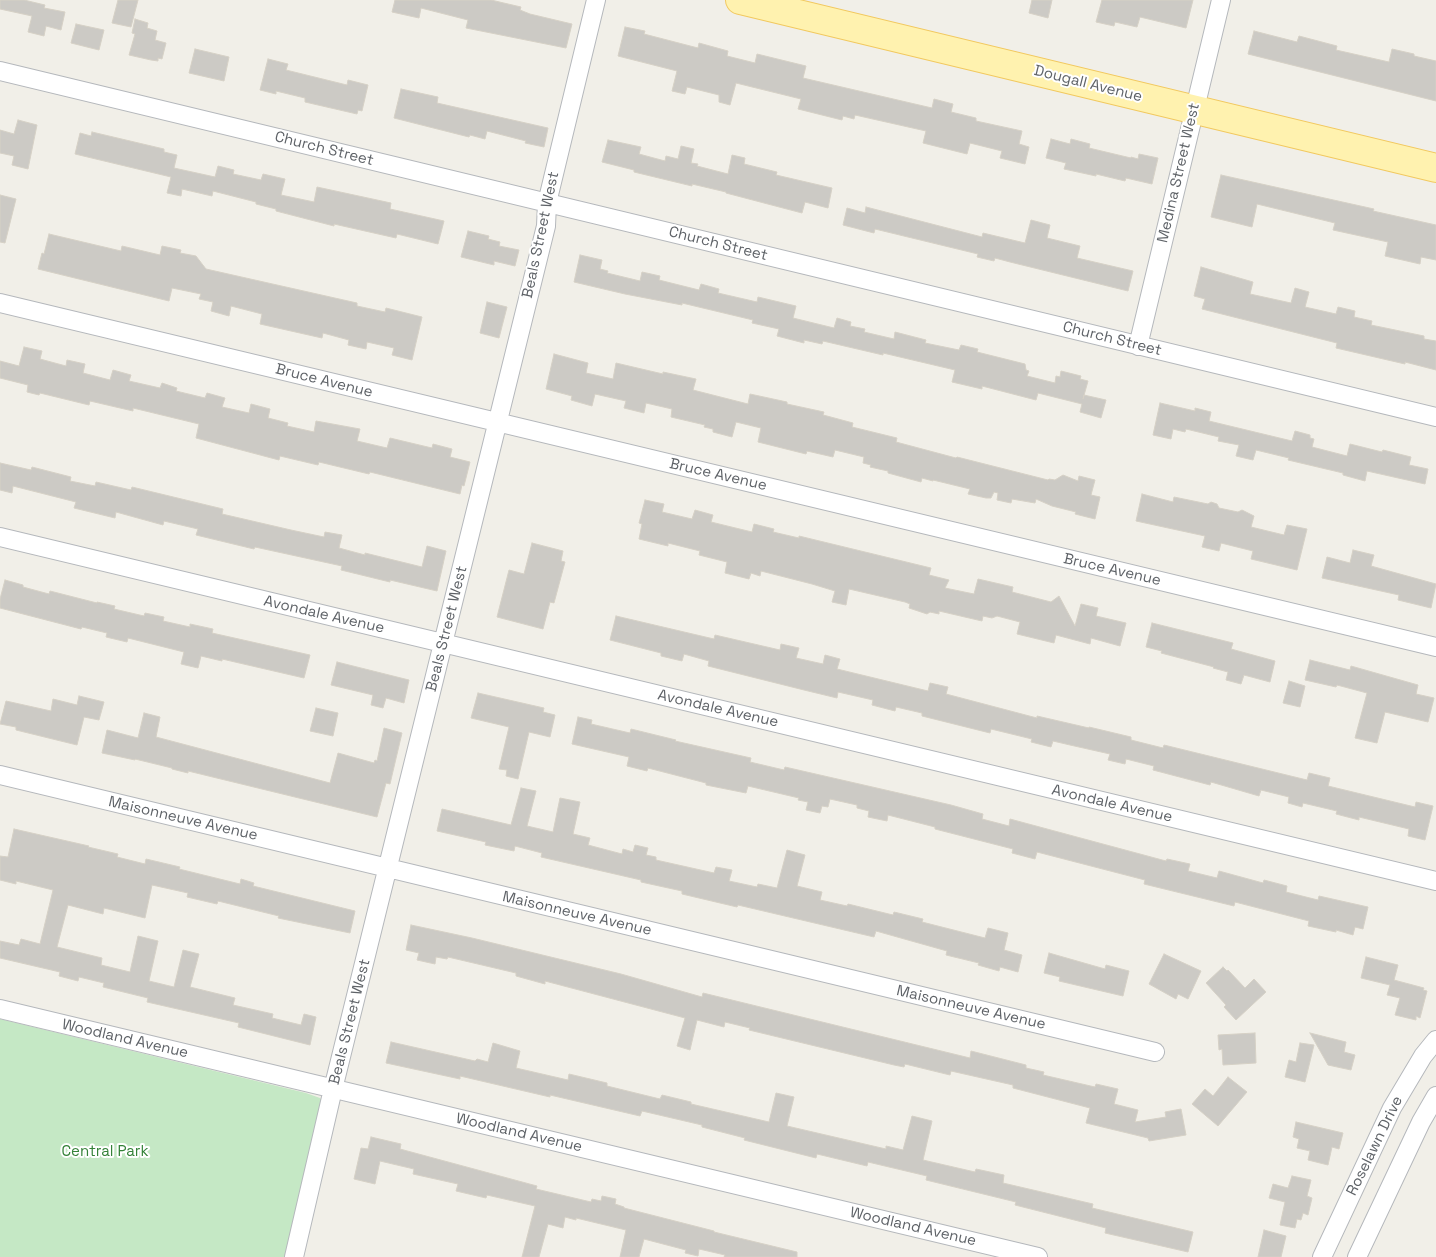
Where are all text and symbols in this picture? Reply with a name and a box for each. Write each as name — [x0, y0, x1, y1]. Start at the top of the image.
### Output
street label: Dougall Avenue — [1032, 62, 1144, 106]
street label: Medina Street West — [1154, 101, 1204, 245]
street label: Church Street — [273, 128, 375, 170]
street label: Beals Street West — [519, 170, 563, 300]
street label: Church Street — [667, 223, 769, 265]
street label: Church Street — [1061, 318, 1163, 360]
street label: Bruce Avenue — [274, 360, 374, 402]
street label: Bruce Avenue — [668, 455, 768, 495]
street label: Bruce Avenue — [1062, 550, 1162, 590]
street label: Beals Street West — [423, 564, 471, 694]
street label: Avondale Avenue — [262, 592, 386, 638]
street label: Avondale Avenue — [656, 686, 780, 732]
street label: Avondale Avenue — [1050, 781, 1174, 827]
street label: Maisonneuve Avenue — [107, 793, 259, 845]
street label: Maisonneuve Avenue — [501, 888, 653, 940]
street label: Beals Street West — [326, 957, 374, 1087]
street label: Maisonneuve Avenue — [895, 982, 1047, 1034]
street label: Woodland Avenue — [60, 1016, 190, 1062]
street label: Roselawn Drive — [1343, 1093, 1407, 1199]
street label: Woodland Avenue — [454, 1110, 584, 1156]
park label: Central Park — [61, 1143, 149, 1161]
street label: Woodland Avenue — [848, 1204, 978, 1250]

